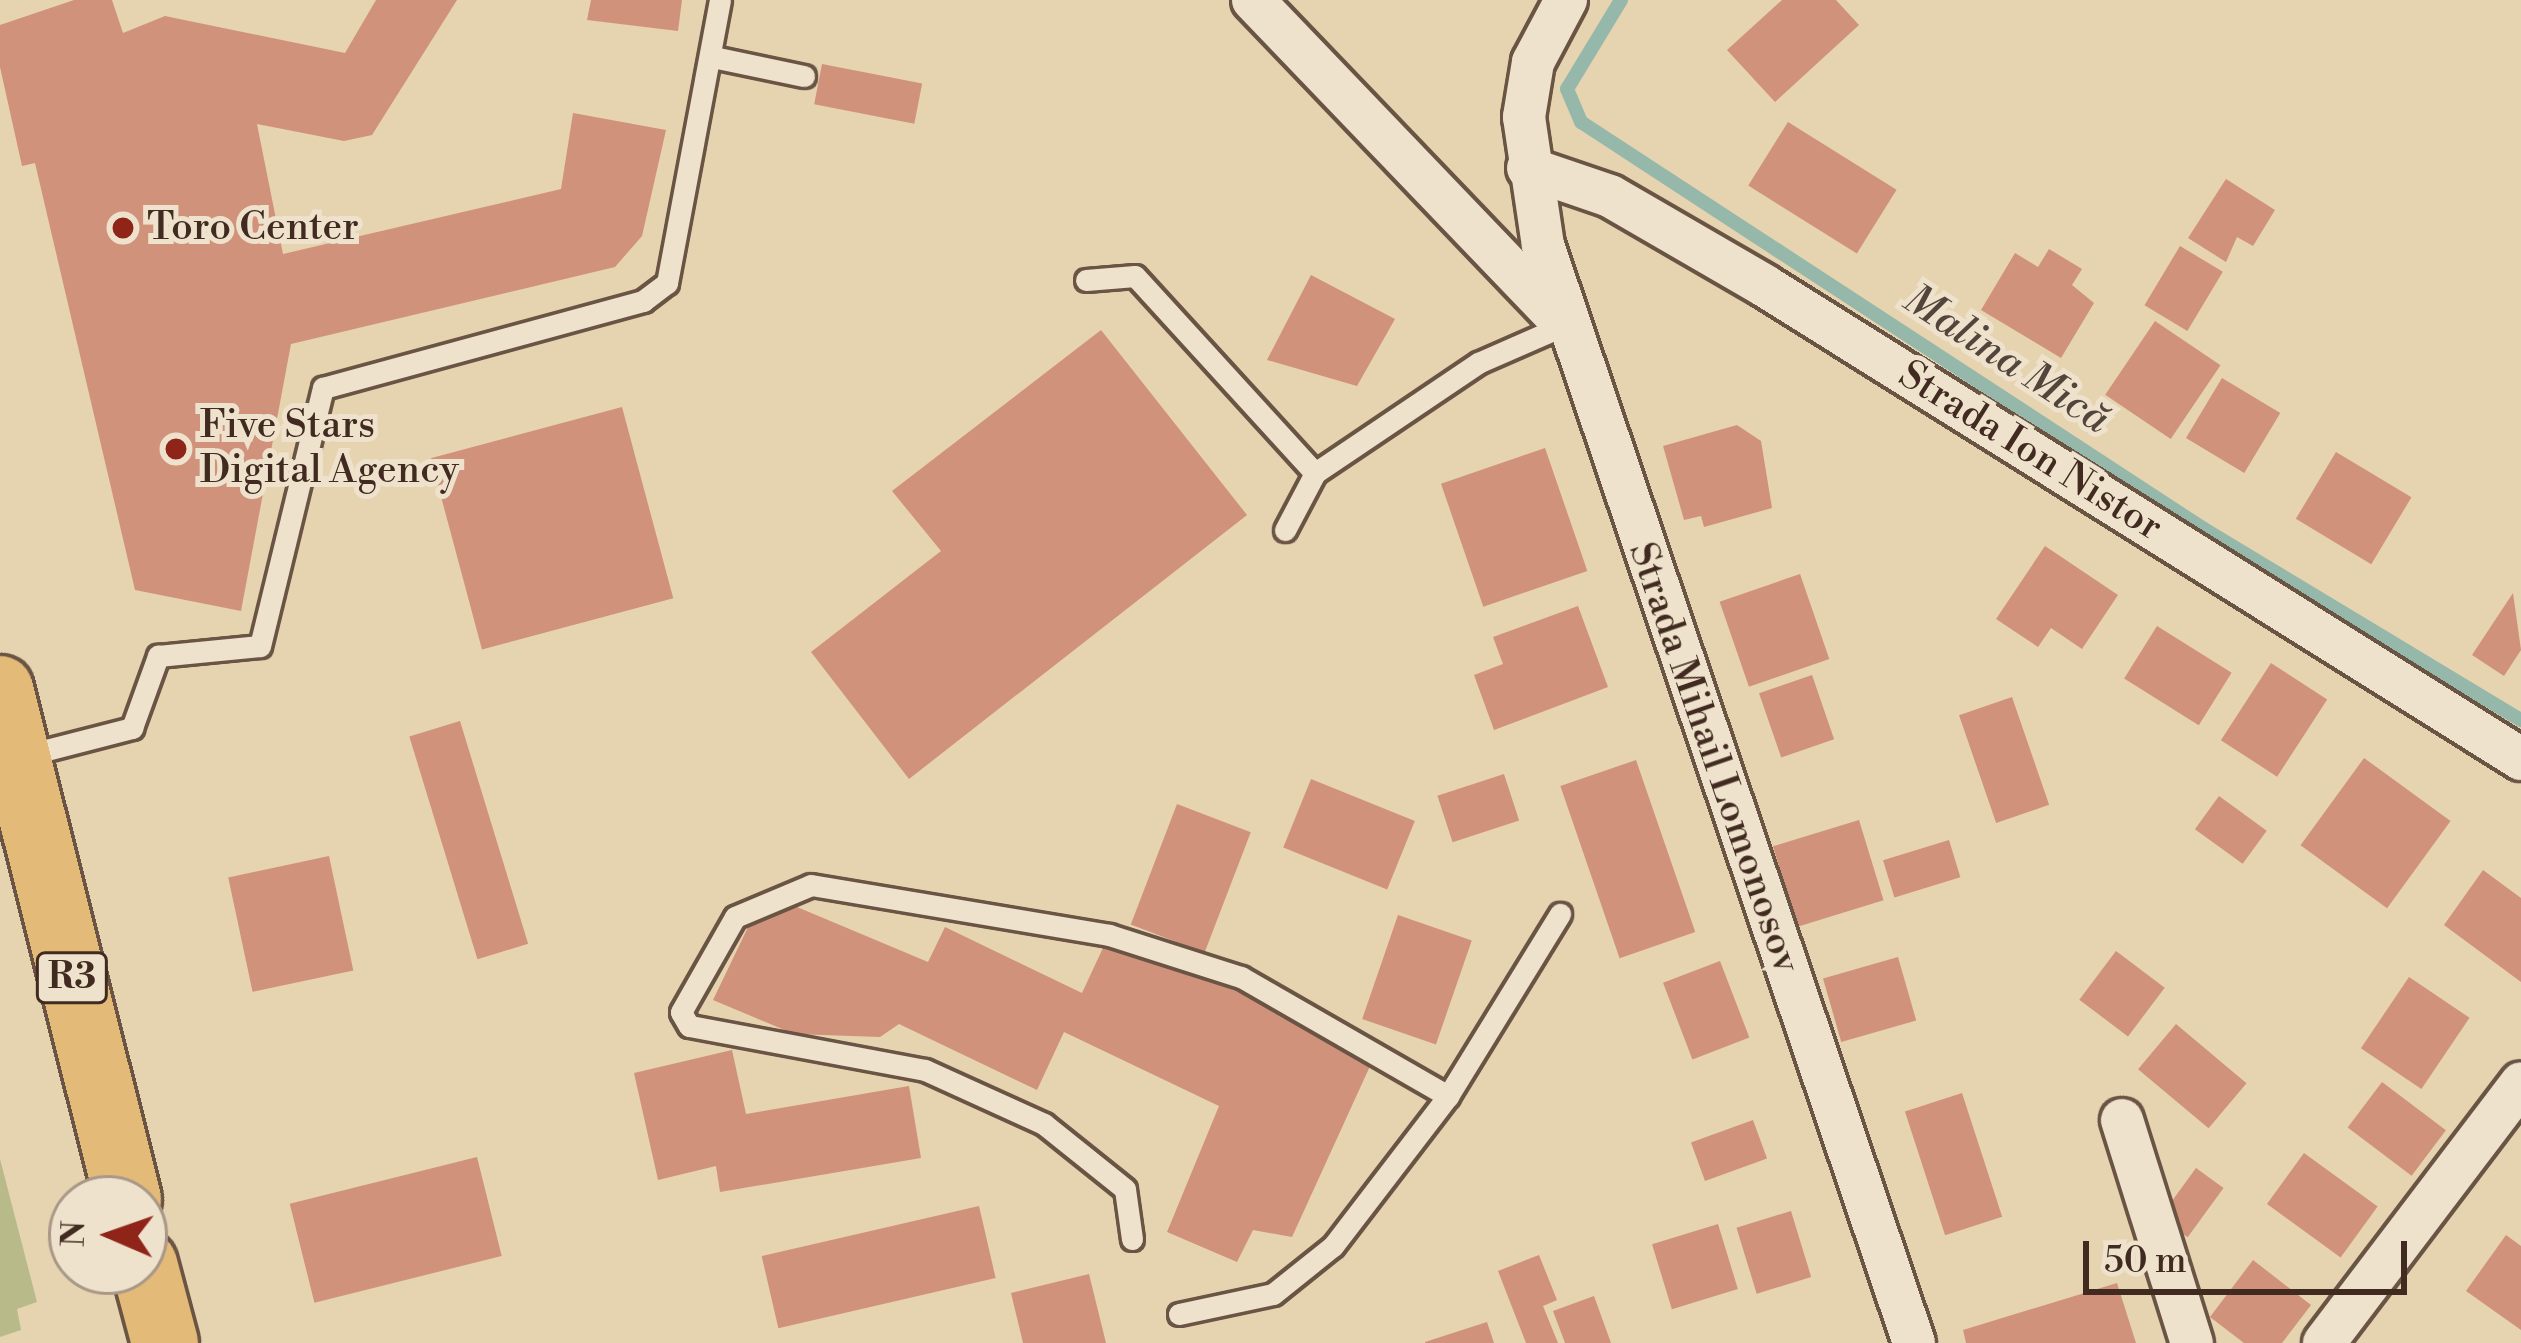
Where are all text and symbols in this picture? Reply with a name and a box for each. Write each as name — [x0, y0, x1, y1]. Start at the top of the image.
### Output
place label: Toro Center — [147, 205, 359, 251]
marker: Toro Center — [110, 215, 136, 241]
water label: Malina Mică — [1894, 275, 2118, 445]
street label: Strada Ion Nistor — [1890, 352, 2170, 552]
place label: Five Stars Digital Agency — [200, 404, 459, 495]
marker: Five Stars Digital Agency — [163, 436, 189, 462]
street label: Strada Mihail Lomonosov — [1617, 537, 1809, 979]
road number: R3 — [33, 948, 111, 1008]
north arrow — [48, 1175, 168, 1295]
scale bar — [2089, 1217, 2413, 1291]
text: N — [54, 1220, 95, 1248]
text: 50 m — [2104, 1239, 2187, 1284]

